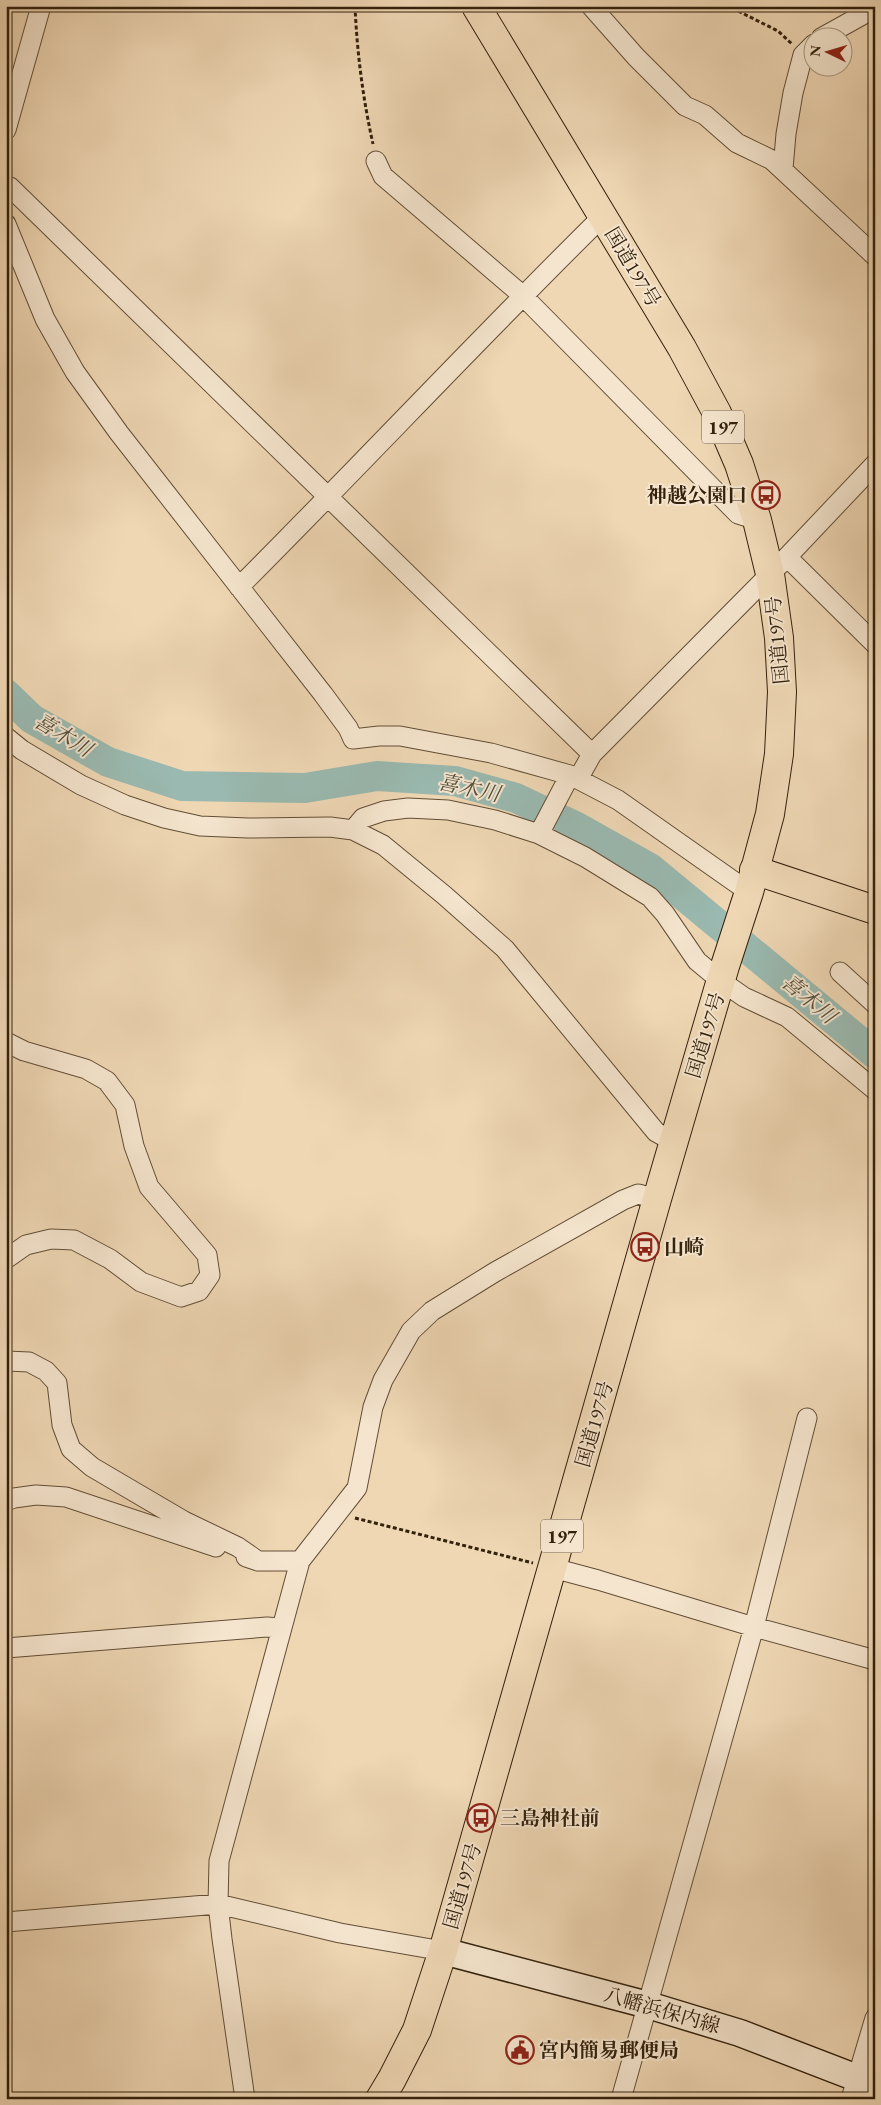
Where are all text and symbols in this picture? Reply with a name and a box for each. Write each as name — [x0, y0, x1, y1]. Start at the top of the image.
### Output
north arrow — [804, 28, 854, 78]
text: N — [806, 44, 825, 57]
street label: 国道197号 — [599, 222, 667, 312]
road number: 197 — [702, 411, 744, 444]
bus stop icon: 神越公園口 — [751, 480, 781, 510]
place label: 神越公園口 — [647, 482, 747, 508]
street label: 国道197号 — [759, 594, 795, 686]
water label: 喜木川 — [29, 707, 99, 763]
water label: 喜木川 — [435, 768, 505, 808]
water label: 喜木川 — [777, 968, 844, 1030]
street label: 国道197号 — [680, 989, 730, 1081]
bus stop icon: 山崎 — [630, 1232, 660, 1262]
place label: 山崎 — [664, 1234, 704, 1260]
street label: 国道197号 — [569, 1378, 619, 1470]
road number: 197 — [541, 1520, 583, 1552]
bus stop icon: 三島神社前 — [466, 1803, 496, 1833]
place label: 三島神社前 — [500, 1805, 600, 1831]
street label: 国道197号 — [437, 1840, 487, 1932]
street label: 八幡浜保内線 — [601, 1981, 723, 2039]
public building icon: 宮内簡易郵便局 — [505, 2035, 535, 2065]
place label: 宮内簡易郵便局 — [539, 2037, 679, 2063]

